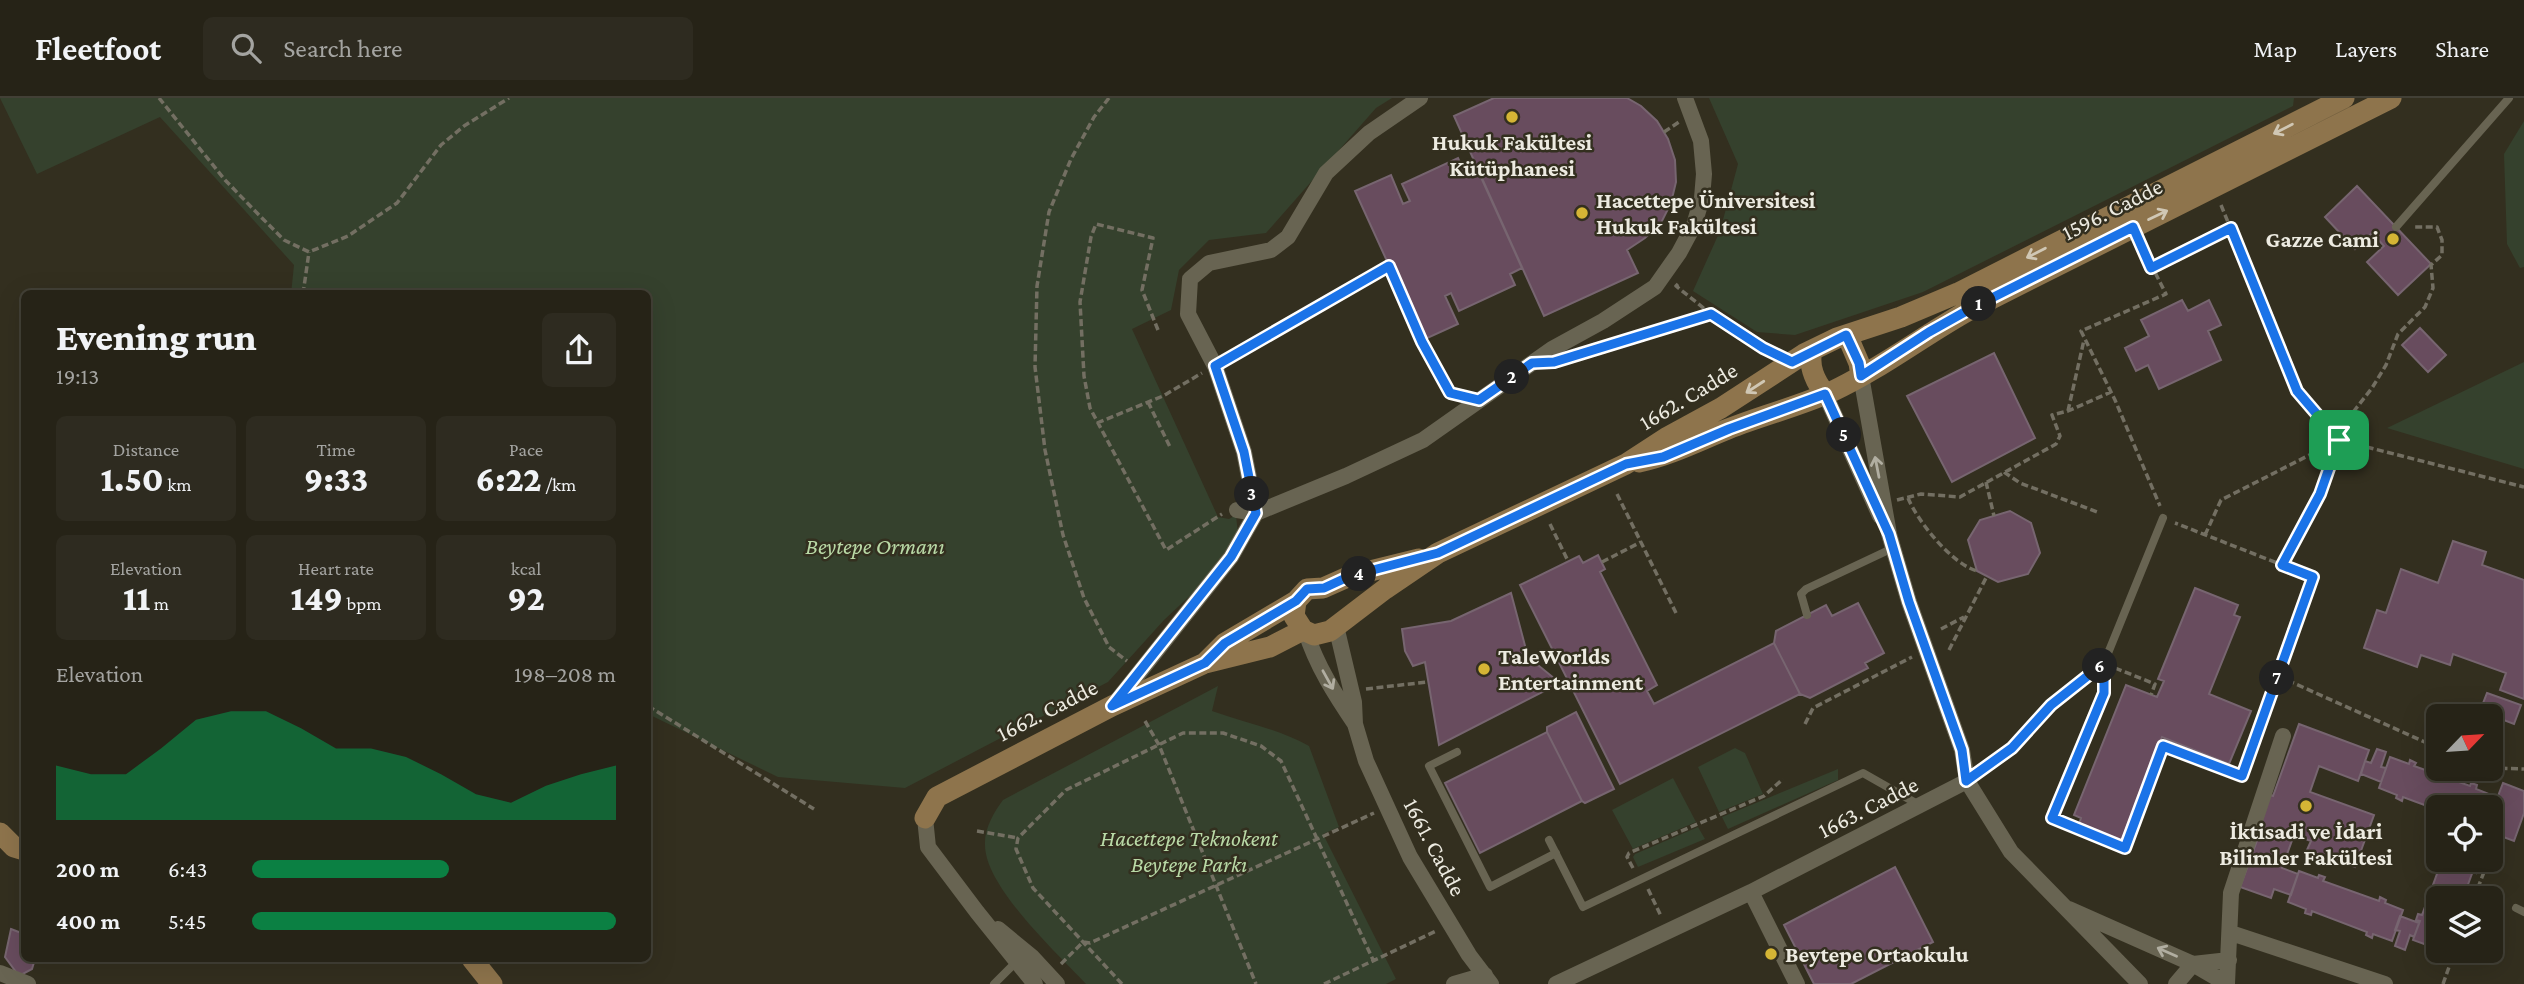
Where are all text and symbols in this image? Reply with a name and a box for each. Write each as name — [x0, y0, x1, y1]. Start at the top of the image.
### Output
search box — [203, 17, 693, 80]
icon: search — [227, 29, 265, 67]
text: Fleetfoot — [35, 30, 161, 67]
text: Search here — [283, 34, 403, 63]
text: Map — [2253, 35, 2297, 62]
text: Layers — [2335, 35, 2397, 62]
text: Share — [2435, 35, 2489, 62]
marker: Hukuk Fakültesi Kütüphanesi — [1504, 109, 1520, 125]
one-way arrow — [2273, 122, 2294, 136]
place label: Hukuk Fakültesi Kütüphanesi — [1432, 129, 1593, 181]
street label: 1596. Cadde — [2057, 173, 2167, 245]
place label: Hacettepe Üniversitesi Hukuk Fakültesi — [1596, 187, 1816, 239]
marker: Hacettepe Üniversitesi Hukuk Fakültesi — [1574, 205, 1590, 221]
one-way arrow — [2147, 208, 2168, 222]
place label: Gazze Cami — [2266, 226, 2379, 252]
marker: Gazze Cami — [2385, 231, 2401, 247]
one-way arrow — [2027, 247, 2047, 261]
pin: 1 — [1962, 286, 1996, 322]
text: 1 — [1975, 293, 1982, 314]
button: share — [542, 313, 616, 387]
text: Evening run — [56, 316, 257, 358]
street label: 1662. Cadde — [1634, 357, 1742, 435]
pin: 2 — [1494, 360, 1530, 394]
text: 19:13 — [56, 363, 99, 389]
text: 2 — [1507, 366, 1516, 387]
one-way arrow — [1745, 380, 1765, 394]
pin — [2309, 410, 2369, 470]
pin: 5 — [1826, 418, 1862, 452]
icon: arrive — [2320, 421, 2358, 459]
text: 5 — [1839, 424, 1848, 445]
text: Distance — [113, 439, 179, 460]
text: Time — [317, 439, 355, 460]
text: Pace — [509, 439, 543, 460]
one-way arrow — [1869, 456, 1883, 479]
text: 1.50 — [100, 460, 164, 499]
text: 9:33 — [304, 460, 368, 499]
text: 6:22 — [476, 460, 542, 499]
text: km — [164, 474, 192, 495]
text: /km — [542, 474, 576, 495]
pin: 3 — [1234, 476, 1270, 512]
text: 3 — [1247, 483, 1256, 504]
park label: Beytepe Ormanı — [805, 533, 945, 559]
pin: 4 — [1342, 556, 1376, 592]
text: Elevation — [110, 558, 182, 579]
text: Heart rate — [298, 558, 374, 579]
text: kcal — [511, 558, 541, 579]
text: 4 — [1353, 563, 1364, 584]
text: 11 — [123, 579, 150, 618]
text: 149 — [290, 579, 343, 618]
text: 92 — [507, 579, 545, 618]
text: m — [150, 593, 169, 614]
text: bpm — [343, 593, 382, 614]
place label: TaleWorlds Entertainment — [1498, 643, 1644, 695]
pin: 6 — [2082, 648, 2118, 684]
text: 6 — [2094, 655, 2105, 676]
pin: 7 — [2260, 660, 2294, 696]
text: Elevation — [56, 661, 143, 687]
text: 198–208 m — [514, 661, 616, 687]
marker: TaleWorlds Entertainment — [1476, 661, 1492, 677]
text: 7 — [2272, 667, 2281, 688]
one-way arrow — [1321, 669, 1335, 689]
street label: 1662. Cadde — [992, 674, 1102, 746]
north arrow — [2426, 704, 2502, 780]
map controls — [2426, 704, 2503, 963]
street label: 1663. Cadde — [1814, 771, 1922, 843]
street label: 1661. Cadde — [1398, 794, 1472, 900]
button: locate — [2426, 795, 2503, 872]
marker: İktisadi ve İdari Bilimler Fakültesi — [2298, 798, 2314, 814]
place label: İktisadi ve İdari Bilimler Fakültesi — [2219, 818, 2393, 870]
park label: Hacettepe Teknokent Beytepe Parkı — [1100, 825, 1279, 877]
text: 200 m — [56, 856, 120, 882]
text: 6:43 — [168, 856, 207, 882]
button: layers — [2426, 886, 2503, 963]
text: 400 m — [56, 908, 120, 934]
text: 5:45 — [168, 908, 207, 934]
place label: Beytepe Ortaokulu — [1785, 941, 1969, 967]
one-way arrow — [2156, 945, 2178, 958]
marker: Beytepe Ortaokulu — [1763, 946, 1779, 962]

